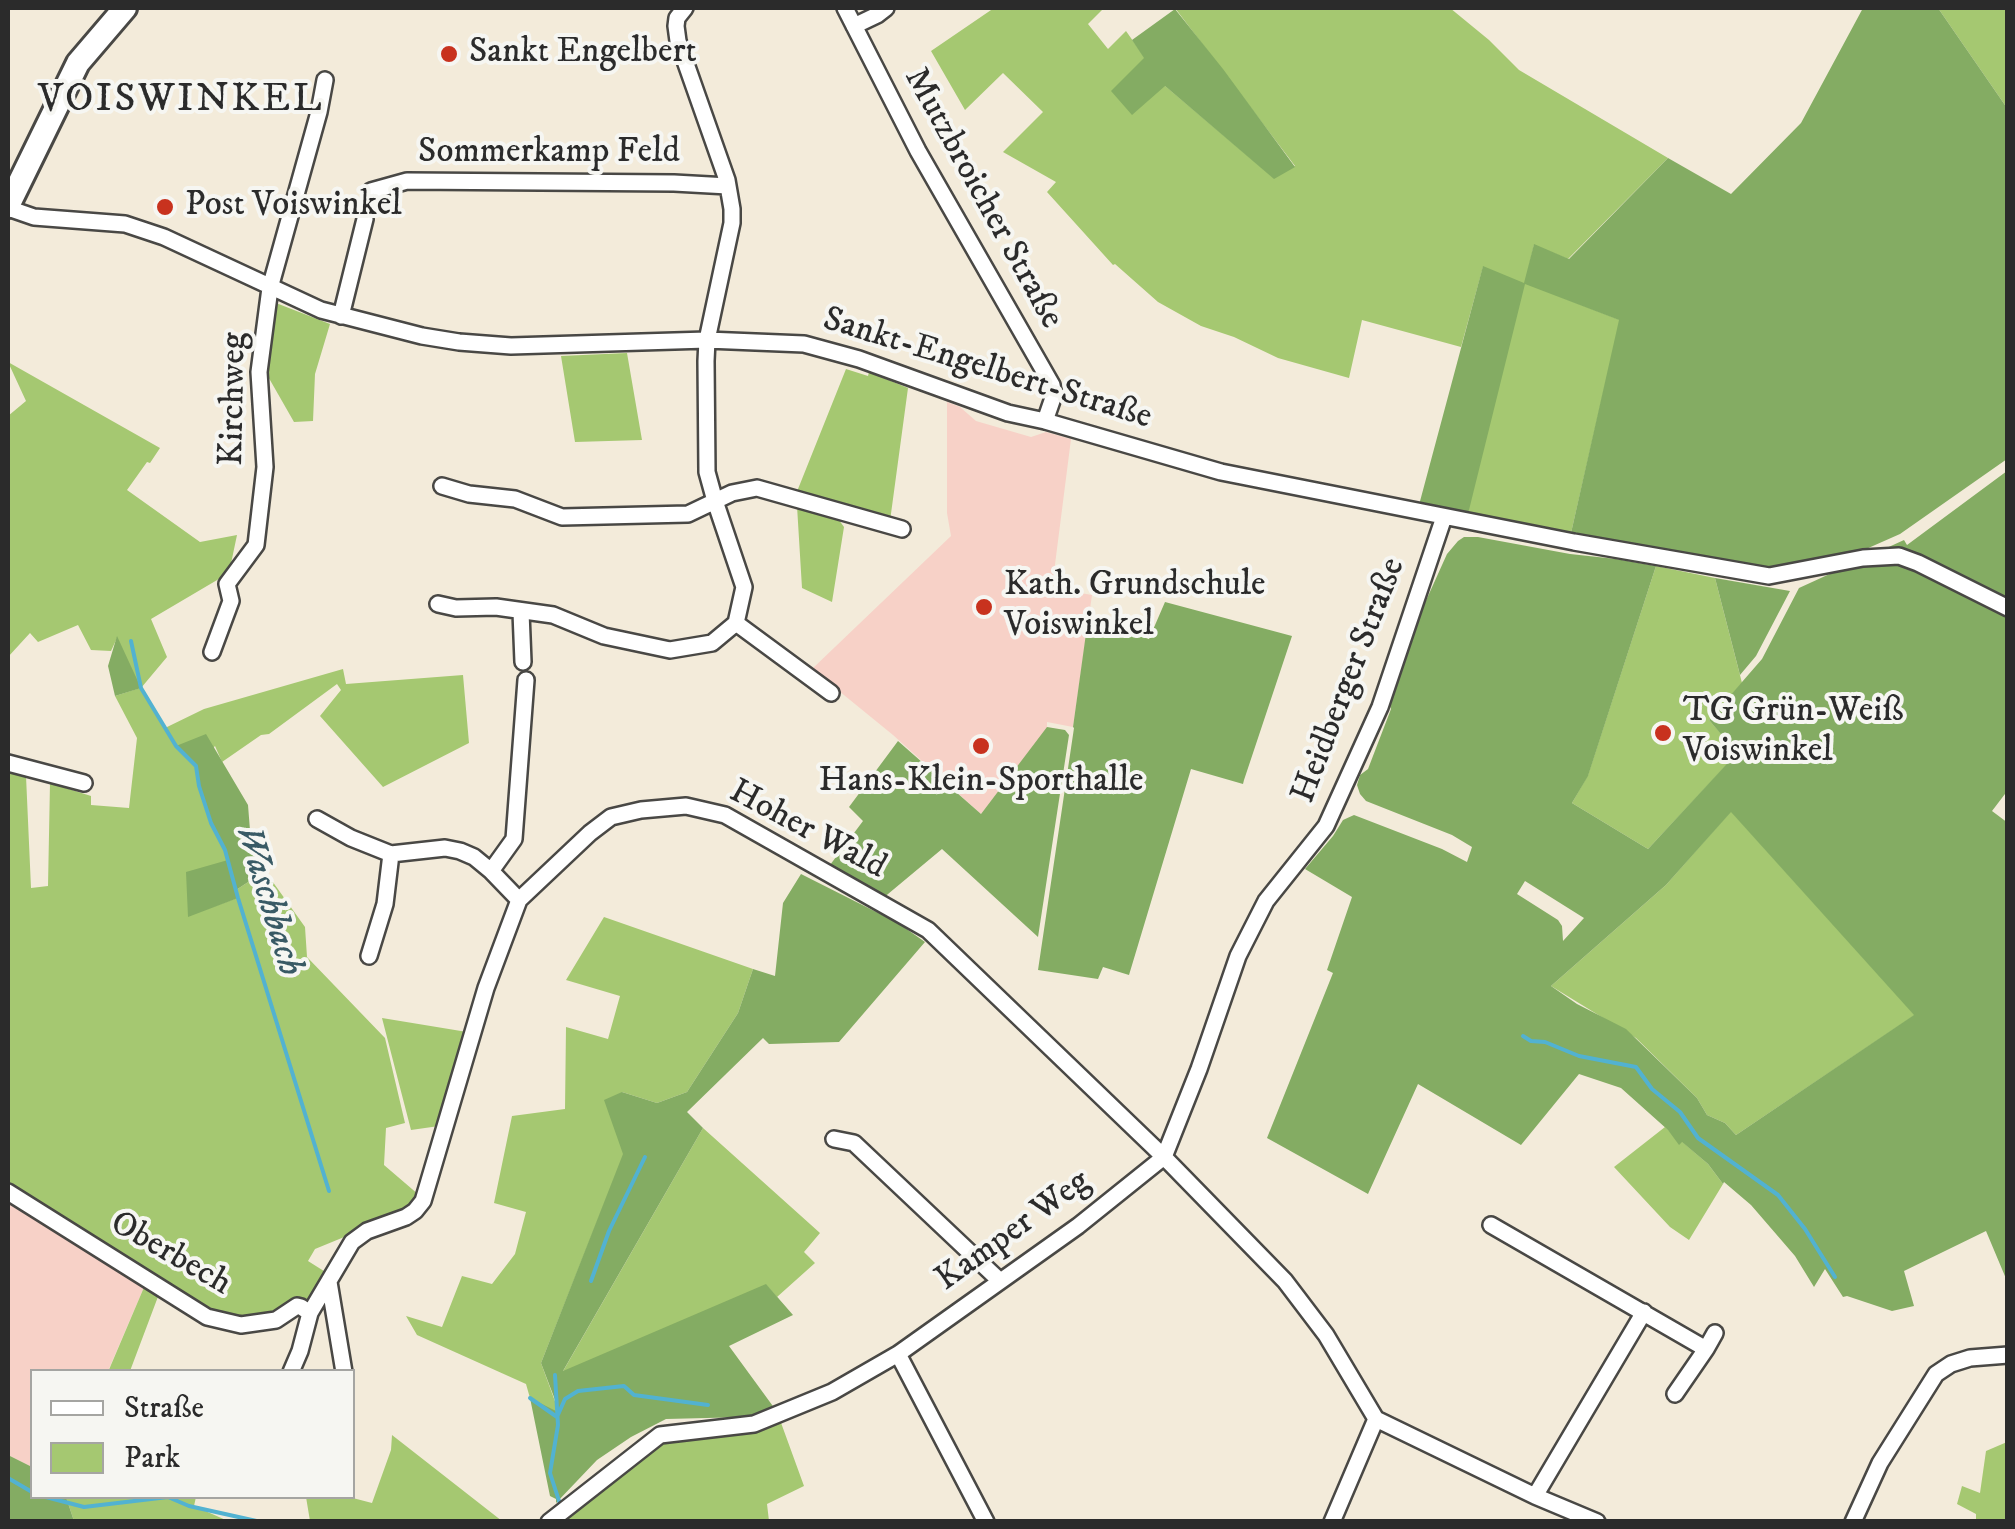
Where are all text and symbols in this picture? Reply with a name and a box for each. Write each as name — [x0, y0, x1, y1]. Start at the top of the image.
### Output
place label: Sankt Engelbert — [469, 33, 697, 75]
marker: Sankt Engelbert — [438, 43, 460, 65]
street label: Mutzbroicher Straße — [893, 61, 1071, 337]
district label: VOISWINKEL — [38, 78, 324, 126]
street label: Sommerkamp Feld — [418, 133, 680, 175]
place label: Post Voiswinkel — [185, 186, 402, 228]
marker: Post Voiswinkel — [154, 196, 176, 218]
street label: Sankt-Engelbert-Straße — [818, 300, 1156, 440]
street label: Kirchweg — [213, 332, 257, 466]
street label: Heidberger Straße — [1284, 553, 1416, 809]
place label: Kath. Grundschule Voiswinkel — [1004, 566, 1266, 648]
marker: Kath. Grundschule Voiswinkel — [973, 596, 995, 618]
place label: TG Grün-Weiß Voiswinkel — [1683, 692, 1903, 774]
marker: TG Grün-Weiß Voiswinkel — [1652, 722, 1674, 744]
marker: Hans-Klein-Sporthalle — [970, 735, 992, 757]
place label: Hans-Klein-Sporthalle — [818, 762, 1144, 804]
street label: Hoher Wald — [721, 772, 893, 890]
water label: Waschbach — [223, 820, 311, 982]
street label: Kamper Weg — [929, 1162, 1099, 1302]
street label: Oberbech — [102, 1204, 238, 1306]
legend — [30, 1369, 355, 1499]
text: Straße — [124, 1390, 204, 1427]
text: Park — [124, 1440, 180, 1477]

